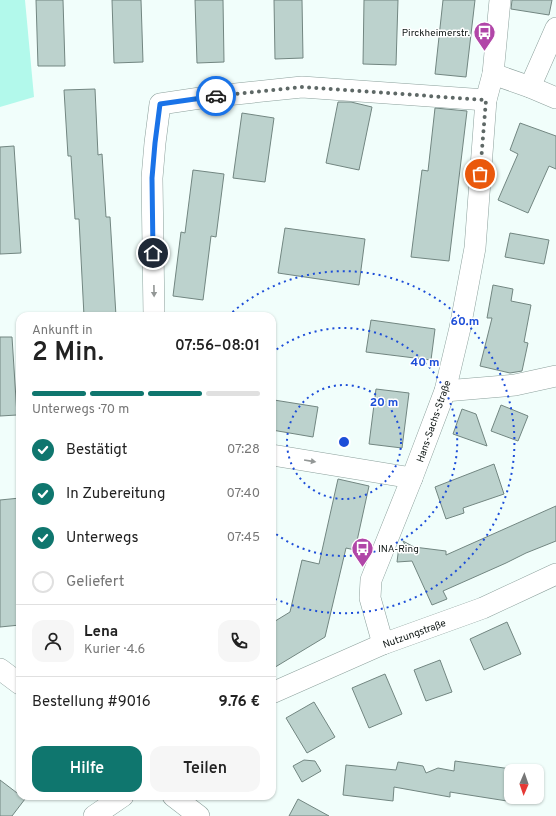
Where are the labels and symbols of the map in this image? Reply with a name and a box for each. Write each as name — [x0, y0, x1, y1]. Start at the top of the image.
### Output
bus stop icon: Pirckheimerstr. — [472, 19, 498, 52]
place label: Pirckheimerstr. — [402, 27, 470, 40]
courier — [196, 76, 236, 116]
pin — [463, 157, 497, 191]
pin — [136, 236, 170, 270]
one-way arrow — [151, 285, 157, 298]
text: 60 m — [451, 314, 479, 330]
text: 40 m — [410, 355, 440, 371]
street label: Hans-Sachs-Straße — [414, 379, 455, 464]
text: 20 m — [370, 395, 398, 411]
centre of rings — [337, 435, 351, 449]
one-way arrow — [304, 459, 317, 465]
bus stop icon: INA-Ring — [350, 535, 376, 568]
place label: INA-Ring — [378, 543, 419, 556]
street label: Nutzungstraße — [381, 617, 448, 652]
north arrow — [504, 764, 544, 804]

